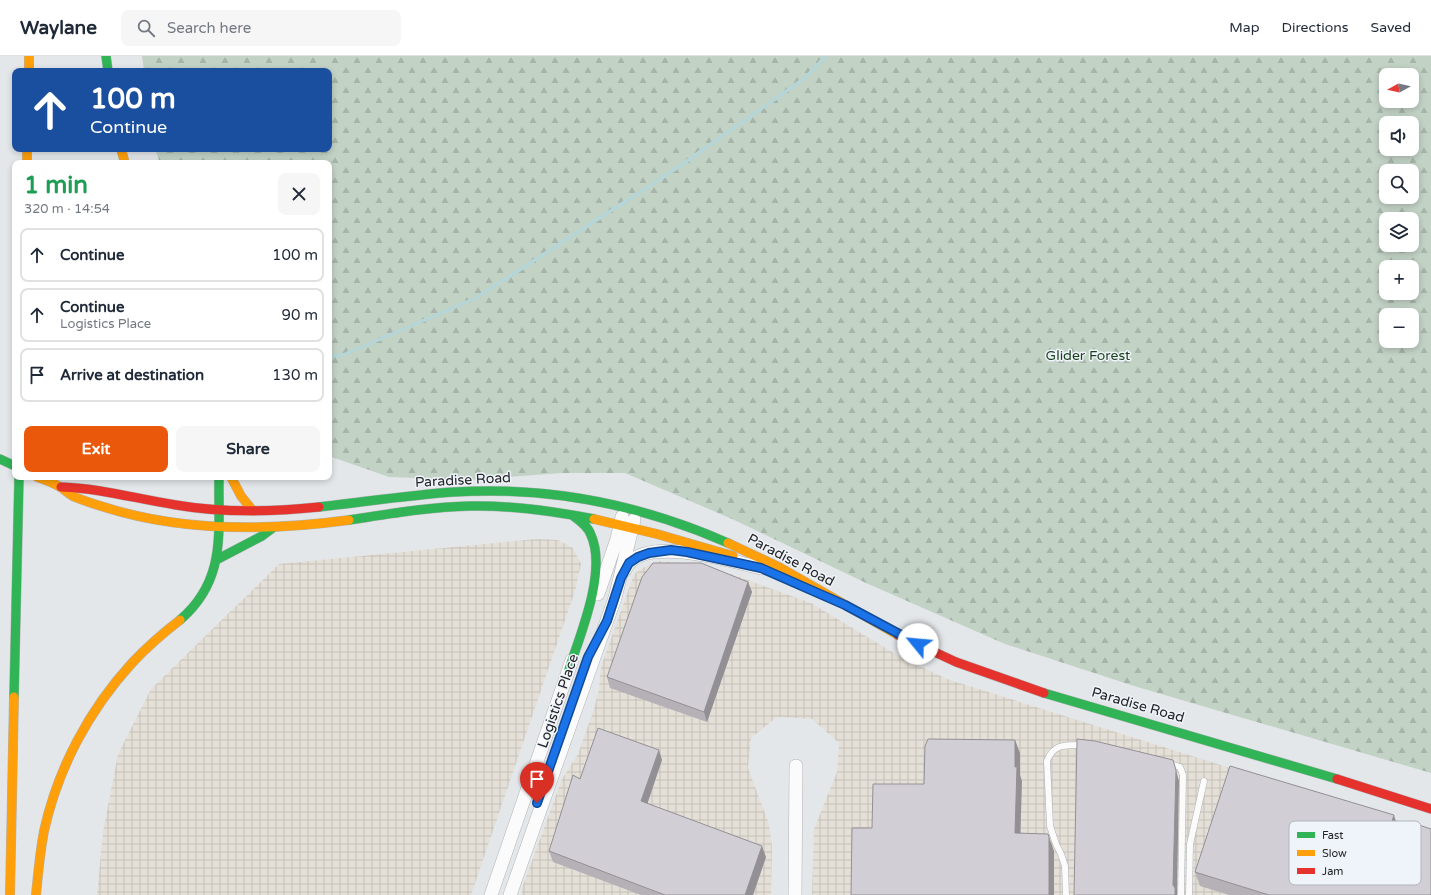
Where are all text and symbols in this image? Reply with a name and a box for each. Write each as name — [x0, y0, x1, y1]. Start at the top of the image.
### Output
search box — [121, 10, 401, 46]
text: Waylane — [20, 17, 97, 39]
icon: search — [135, 17, 157, 39]
text: Search here — [167, 19, 251, 37]
text: Map — [1229, 19, 1260, 36]
text: Directions — [1282, 19, 1349, 36]
text: Saved — [1371, 19, 1411, 36]
north arrow — [1379, 68, 1419, 108]
map controls — [1379, 68, 1419, 348]
text: 100 m — [90, 82, 176, 116]
icon: ahead — [24, 84, 76, 136]
text: Continue — [90, 116, 167, 138]
button: sound — [1379, 116, 1419, 156]
button: search — [1379, 164, 1419, 204]
text: 1 min — [24, 171, 88, 200]
button: close — [278, 173, 320, 215]
text: 320 m · 14:54 — [24, 201, 110, 217]
button: layers — [1379, 212, 1419, 252]
icon: ahead — [26, 244, 48, 266]
text: Continue — [60, 246, 124, 264]
text: 100 m — [272, 246, 318, 264]
button: + — [1379, 260, 1419, 300]
text: Continue — [60, 298, 124, 316]
icon: ahead — [26, 304, 48, 326]
text: 90 m — [281, 306, 318, 324]
button: − — [1379, 308, 1419, 348]
text: Logistics Place — [60, 316, 151, 332]
park label: Glider Forest — [1046, 347, 1131, 364]
icon: arrive — [26, 364, 48, 386]
text: Arrive at destination — [60, 366, 204, 384]
text: 130 m — [272, 366, 318, 384]
button: Exit — [24, 426, 168, 472]
button: Share — [176, 426, 320, 472]
street label: Paradise Road — [415, 469, 511, 491]
street label: Paradise Road — [745, 530, 837, 590]
position arrow — [897, 623, 939, 665]
street label: Logistics Place — [534, 652, 582, 750]
street label: Paradise Road — [1090, 684, 1186, 726]
pin — [520, 762, 554, 803]
icon: arrive — [526, 768, 548, 790]
legend — [1289, 821, 1421, 885]
text: Fast — [1322, 829, 1343, 842]
text: Slow — [1322, 847, 1347, 860]
text: Jam — [1322, 865, 1343, 878]

